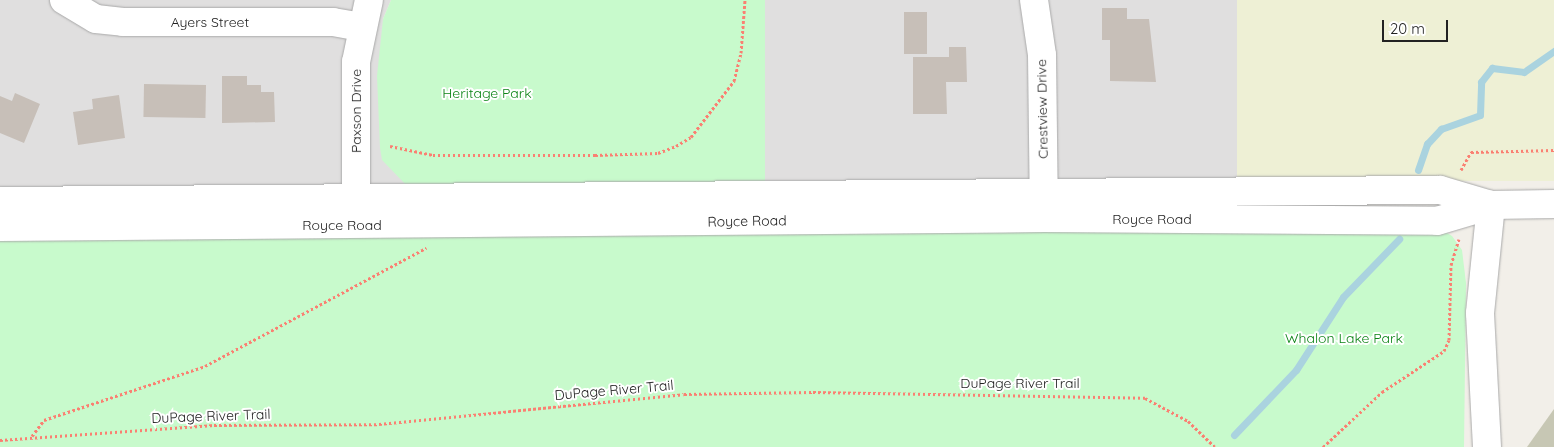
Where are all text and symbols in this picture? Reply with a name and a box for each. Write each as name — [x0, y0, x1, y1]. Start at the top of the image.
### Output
scale bar — [1384, 10, 1450, 42]
street label: Ayers Street — [171, 14, 249, 30]
text: 20 m — [1390, 19, 1425, 38]
street label: Crestview Drive — [1033, 59, 1051, 159]
street label: Paxson Drive — [348, 69, 364, 153]
park label: Heritage Park — [442, 85, 532, 101]
street label: Royce Road — [1112, 211, 1192, 227]
street label: Royce Road — [707, 212, 787, 230]
street label: Royce Road — [302, 217, 382, 233]
park label: Whalon Lake Park — [1285, 330, 1403, 346]
street label: DuPage River Trail — [960, 375, 1080, 391]
street label: DuPage River Trail — [554, 376, 674, 404]
street label: DuPage River Trail — [151, 406, 271, 426]

